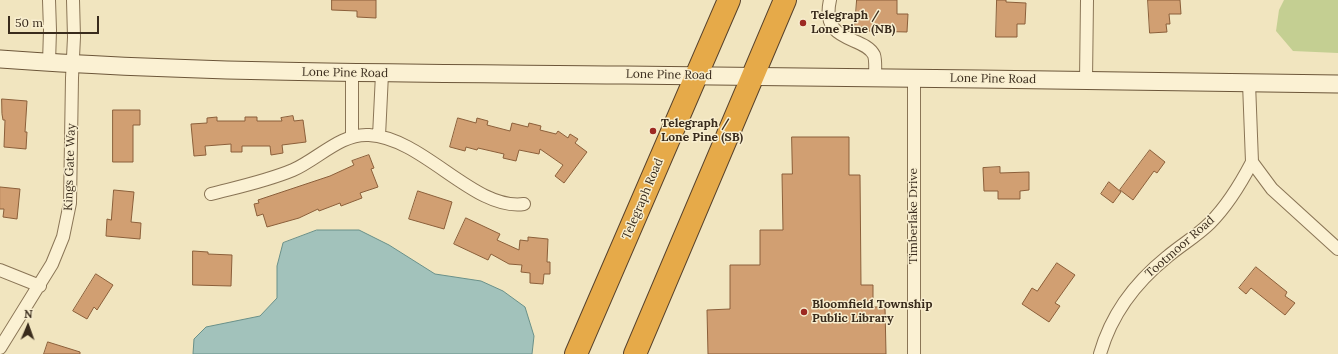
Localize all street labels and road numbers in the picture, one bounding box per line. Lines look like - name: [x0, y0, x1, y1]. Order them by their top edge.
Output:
- street label: Lone Pine Road: [302, 65, 388, 81]
- street label: Lone Pine Road: [626, 67, 712, 83]
- street label: Lone Pine Road: [950, 71, 1036, 87]
- street label: Kings Gate Way: [61, 123, 79, 211]
- street label: Telegraph Road: [619, 156, 667, 242]
- street label: Timberlake Drive: [907, 168, 921, 264]
- street label: Tootmoor Road: [1143, 213, 1217, 281]

